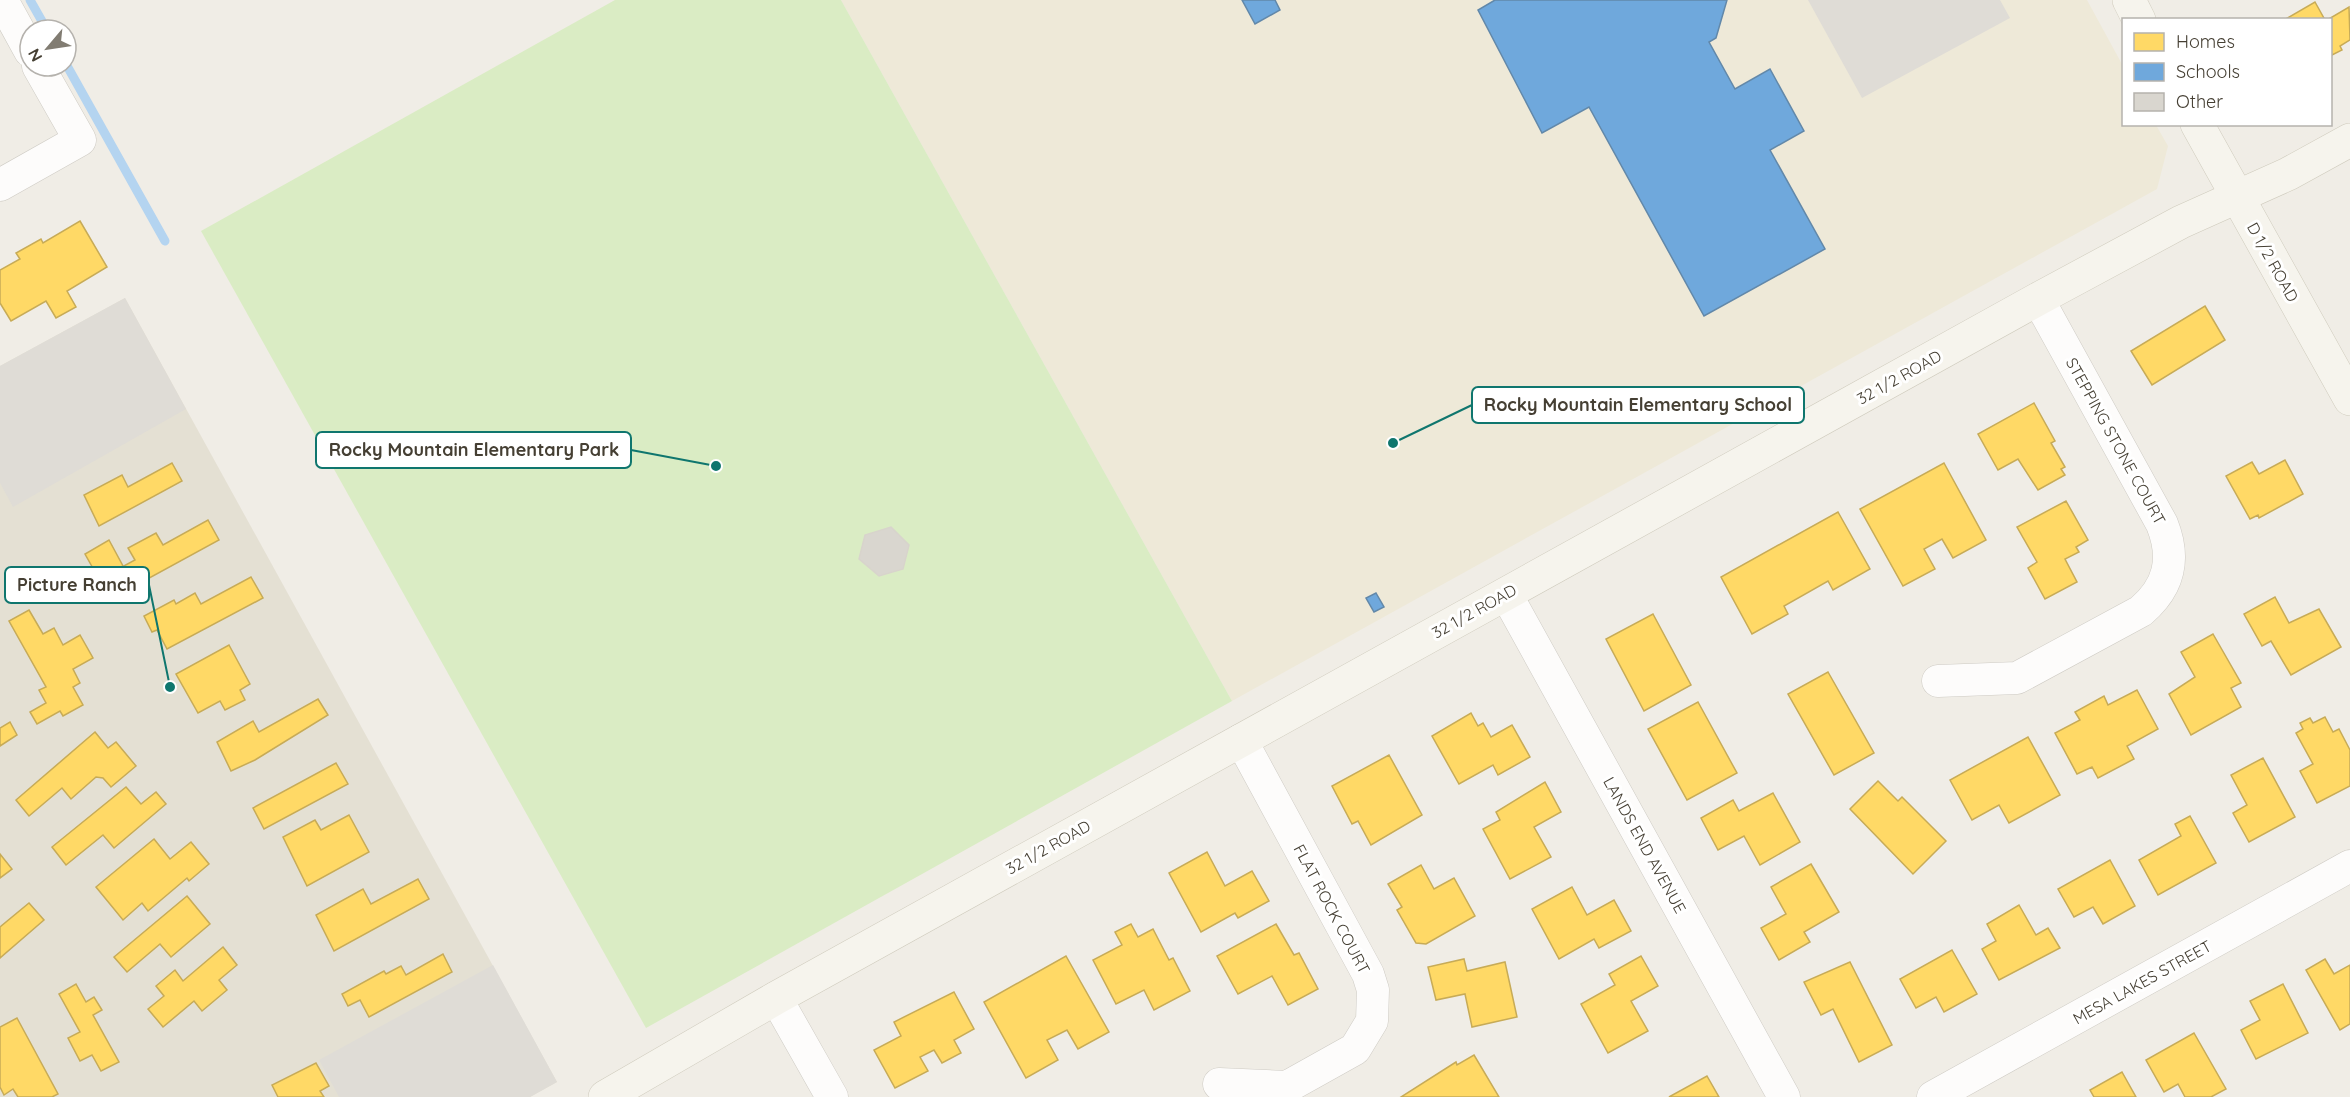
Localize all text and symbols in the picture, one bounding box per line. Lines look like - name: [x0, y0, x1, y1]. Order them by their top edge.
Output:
- north arrow: [18, 18, 78, 78]
- legend: [2122, 18, 2332, 126]
- text: Homes: [2176, 30, 2235, 53]
- text: N: [23, 45, 46, 65]
- text: Schools: [2176, 60, 2240, 83]
- text: Other: [2176, 90, 2223, 113]
- street label: D 1/2 ROAD: [2243, 219, 2303, 305]
- street label: 32 1/2 ROAD: [1853, 346, 1945, 408]
- street label: STEPPING STONE COURT: [2062, 354, 2170, 528]
- callout: Rocky Mountain Elementary School: [1472, 387, 1804, 423]
- text: Rocky Mountain Elementary School: [1484, 393, 1792, 416]
- callout: Rocky Mountain Elementary Park: [316, 432, 631, 468]
- text: Rocky Mountain Elementary Park: [329, 438, 619, 461]
- callout: Picture Ranch: [5, 567, 149, 603]
- text: Picture Ranch: [17, 573, 137, 596]
- street label: 32 1/2 ROAD: [1428, 580, 1520, 642]
- street label: LANDS END AVENUE: [1599, 773, 1691, 917]
- street label: 32 1/2 ROAD: [1002, 816, 1094, 878]
- street label: FLAT ROCK COURT: [1289, 841, 1375, 977]
- street label: MESA LAKES STREET: [2069, 935, 2215, 1028]

